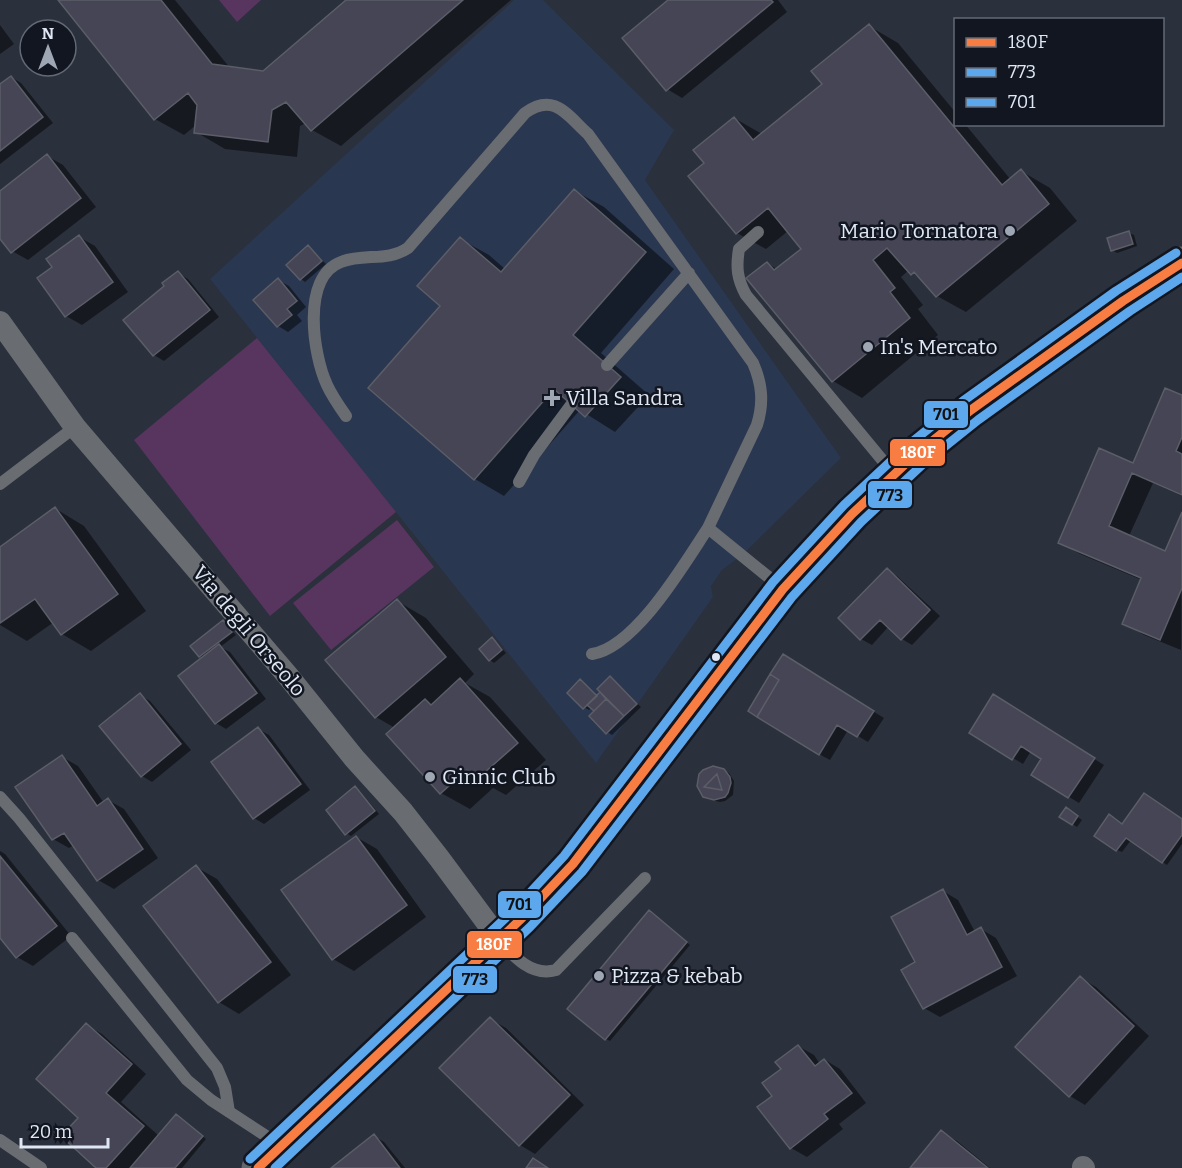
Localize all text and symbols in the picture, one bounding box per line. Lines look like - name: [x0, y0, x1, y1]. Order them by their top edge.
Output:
- north arrow: [18, 18, 78, 78]
- legend: [954, 18, 1164, 126]
- text: N: [42, 24, 54, 43]
- text: 180F: [1008, 31, 1048, 53]
- text: 773: [1008, 61, 1036, 83]
- text: 701: [1008, 91, 1036, 113]
- place label: Mario Tornatora: [840, 218, 999, 244]
- marker: Mario Tornatora: [1003, 224, 1017, 238]
- place label: In's Mercato: [880, 334, 998, 360]
- marker: In's Mercato: [861, 340, 875, 354]
- place label: Villa Sandra: [566, 385, 683, 411]
- marker: Villa Sandra: [543, 389, 561, 407]
- line badge: 701: [923, 400, 969, 429]
- text: 701: [933, 405, 959, 424]
- line badge: 180F: [889, 438, 946, 467]
- text: 180F: [900, 443, 936, 462]
- line badge: 773: [867, 480, 913, 509]
- text: 773: [877, 486, 903, 505]
- street label: Via degli Orseolo: [187, 560, 311, 702]
- unlabelled marker: [710, 651, 722, 663]
- place label: Ginnic Club: [442, 764, 556, 790]
- marker: Ginnic Club: [423, 770, 437, 784]
- line badge: 701: [497, 890, 542, 919]
- text: 701: [506, 895, 532, 914]
- line badge: 180F: [466, 930, 523, 959]
- text: 180F: [476, 935, 512, 954]
- place label: Pizza & kebab: [611, 963, 743, 989]
- line badge: 773: [452, 965, 498, 994]
- marker: Pizza & kebab: [592, 969, 606, 983]
- text: 773: [462, 970, 488, 989]
- scale bar: [21, 1111, 108, 1149]
- text: 20 m: [30, 1121, 72, 1143]

